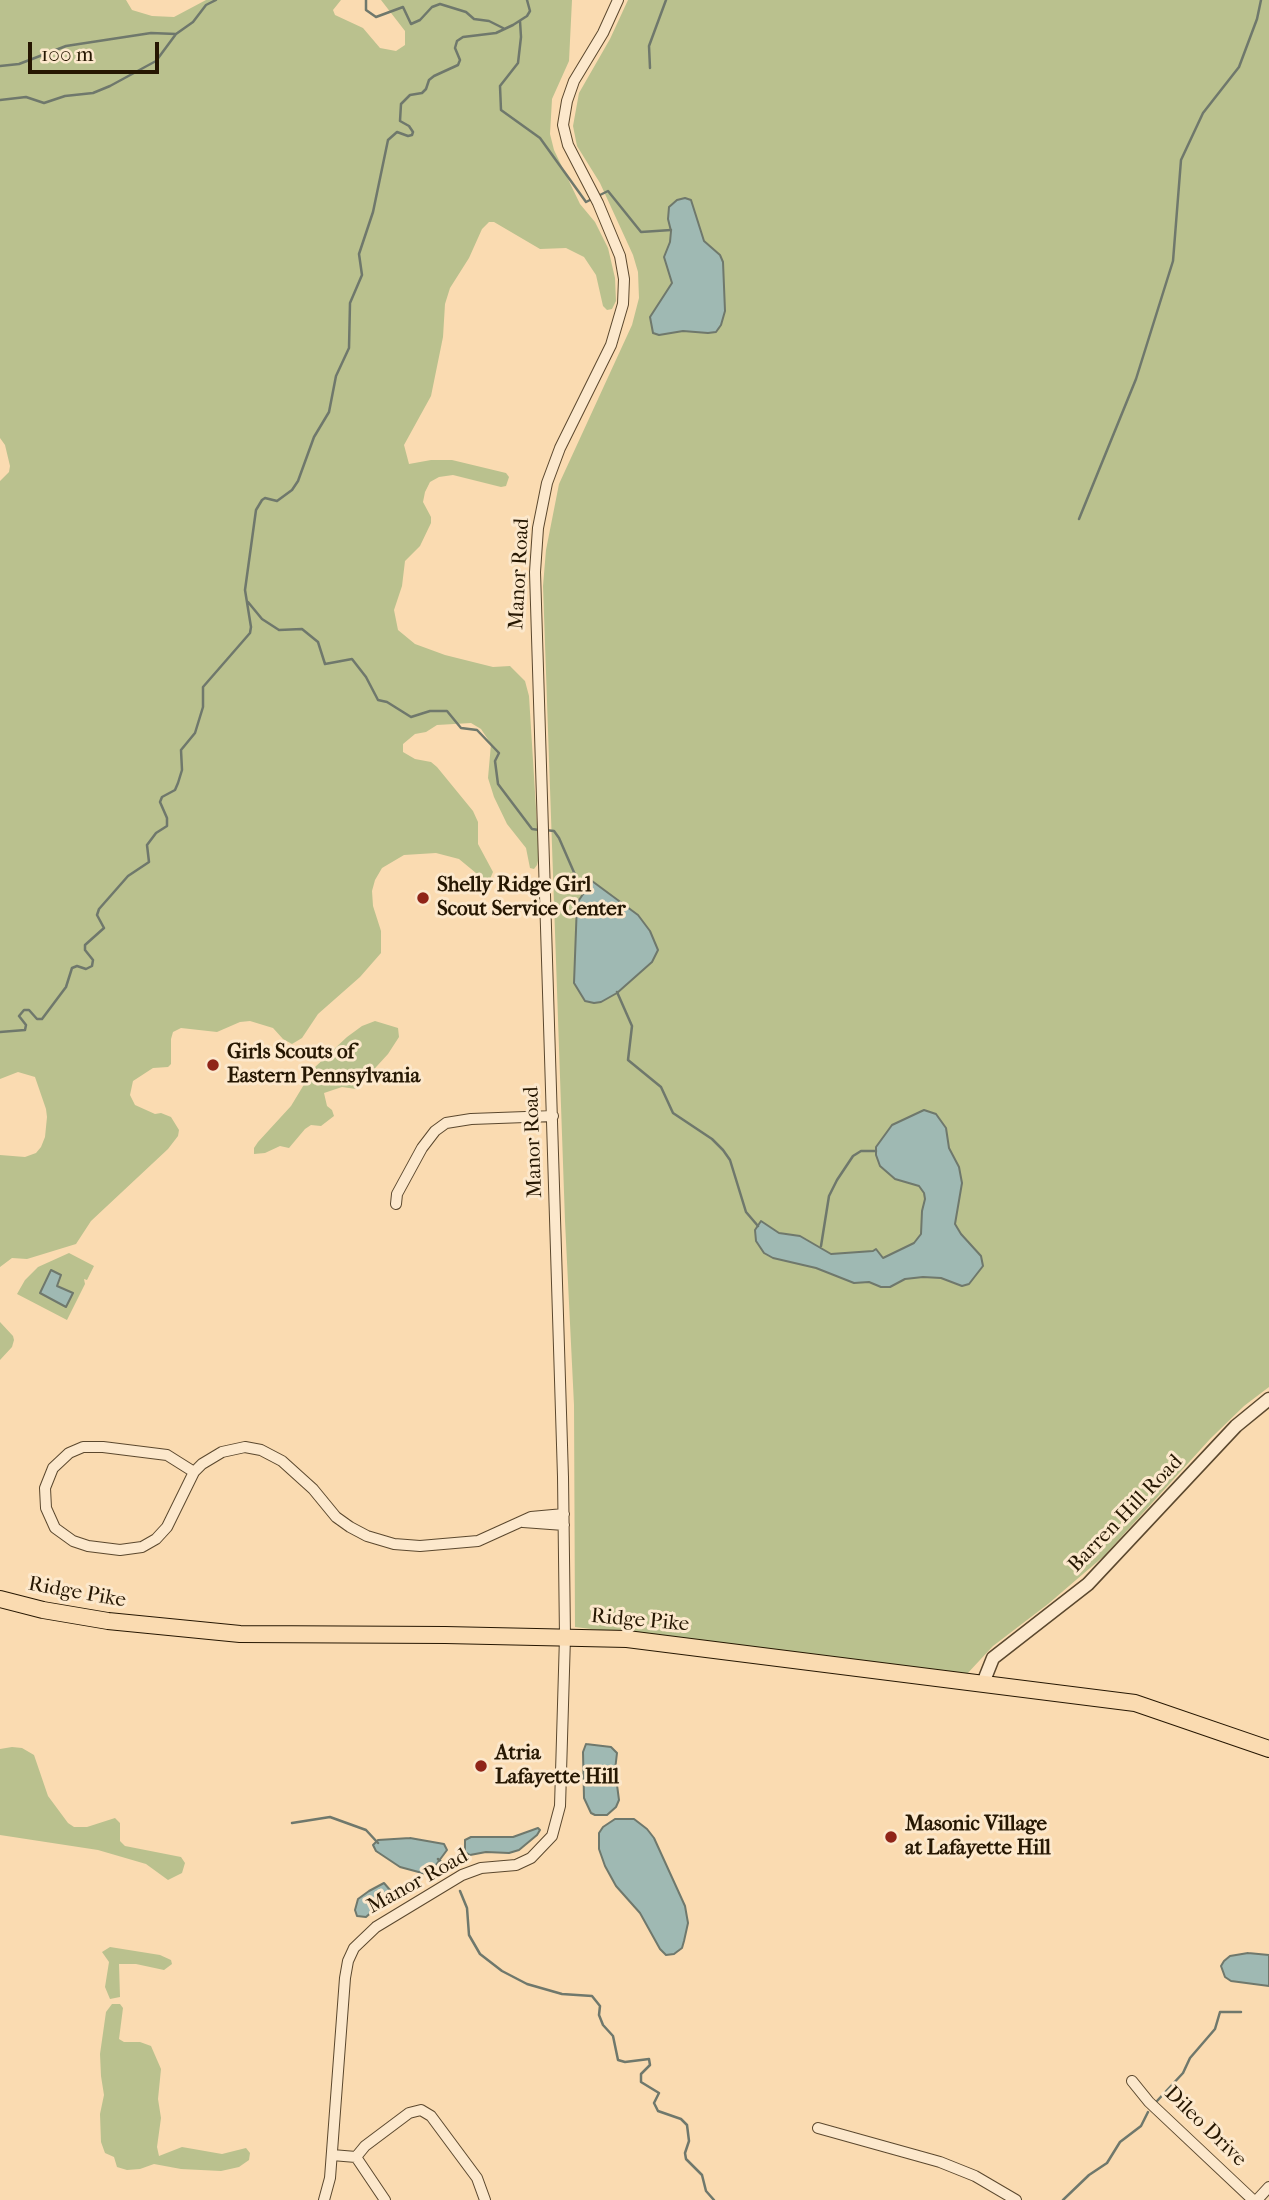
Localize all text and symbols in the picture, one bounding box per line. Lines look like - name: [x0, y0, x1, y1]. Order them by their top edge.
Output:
- scale bar: [32, 28, 163, 72]
- text: 100 m: [41, 42, 94, 66]
- street label: Manor Road: [504, 518, 536, 630]
- place label: Shelly Ridge Girl Scout Service Center: [437, 873, 626, 923]
- marker: Shelly Ridge Girl Scout Service Center: [415, 890, 431, 906]
- place label: Girls Scouts of Eastern Pennsylvania: [227, 1040, 420, 1090]
- marker: Girls Scouts of Eastern Pennsylvania: [205, 1057, 221, 1073]
- street label: Manor Road: [519, 1086, 549, 1198]
- street label: Barren Hill Road: [1063, 1450, 1189, 1578]
- street label: Ridge Pike: [26, 1572, 128, 1614]
- street label: Ridge Pike: [590, 1604, 690, 1638]
- place label: Atria Lafayette Hill: [495, 1741, 619, 1791]
- marker: Atria Lafayette Hill: [473, 1758, 489, 1774]
- place label: Masonic Village at Lafayette Hill: [905, 1812, 1051, 1862]
- marker: Masonic Village at Lafayette Hill: [883, 1829, 899, 1845]
- street label: Manor Road: [363, 1844, 473, 1920]
- street label: Dileo Drive: [1159, 2082, 1251, 2172]

